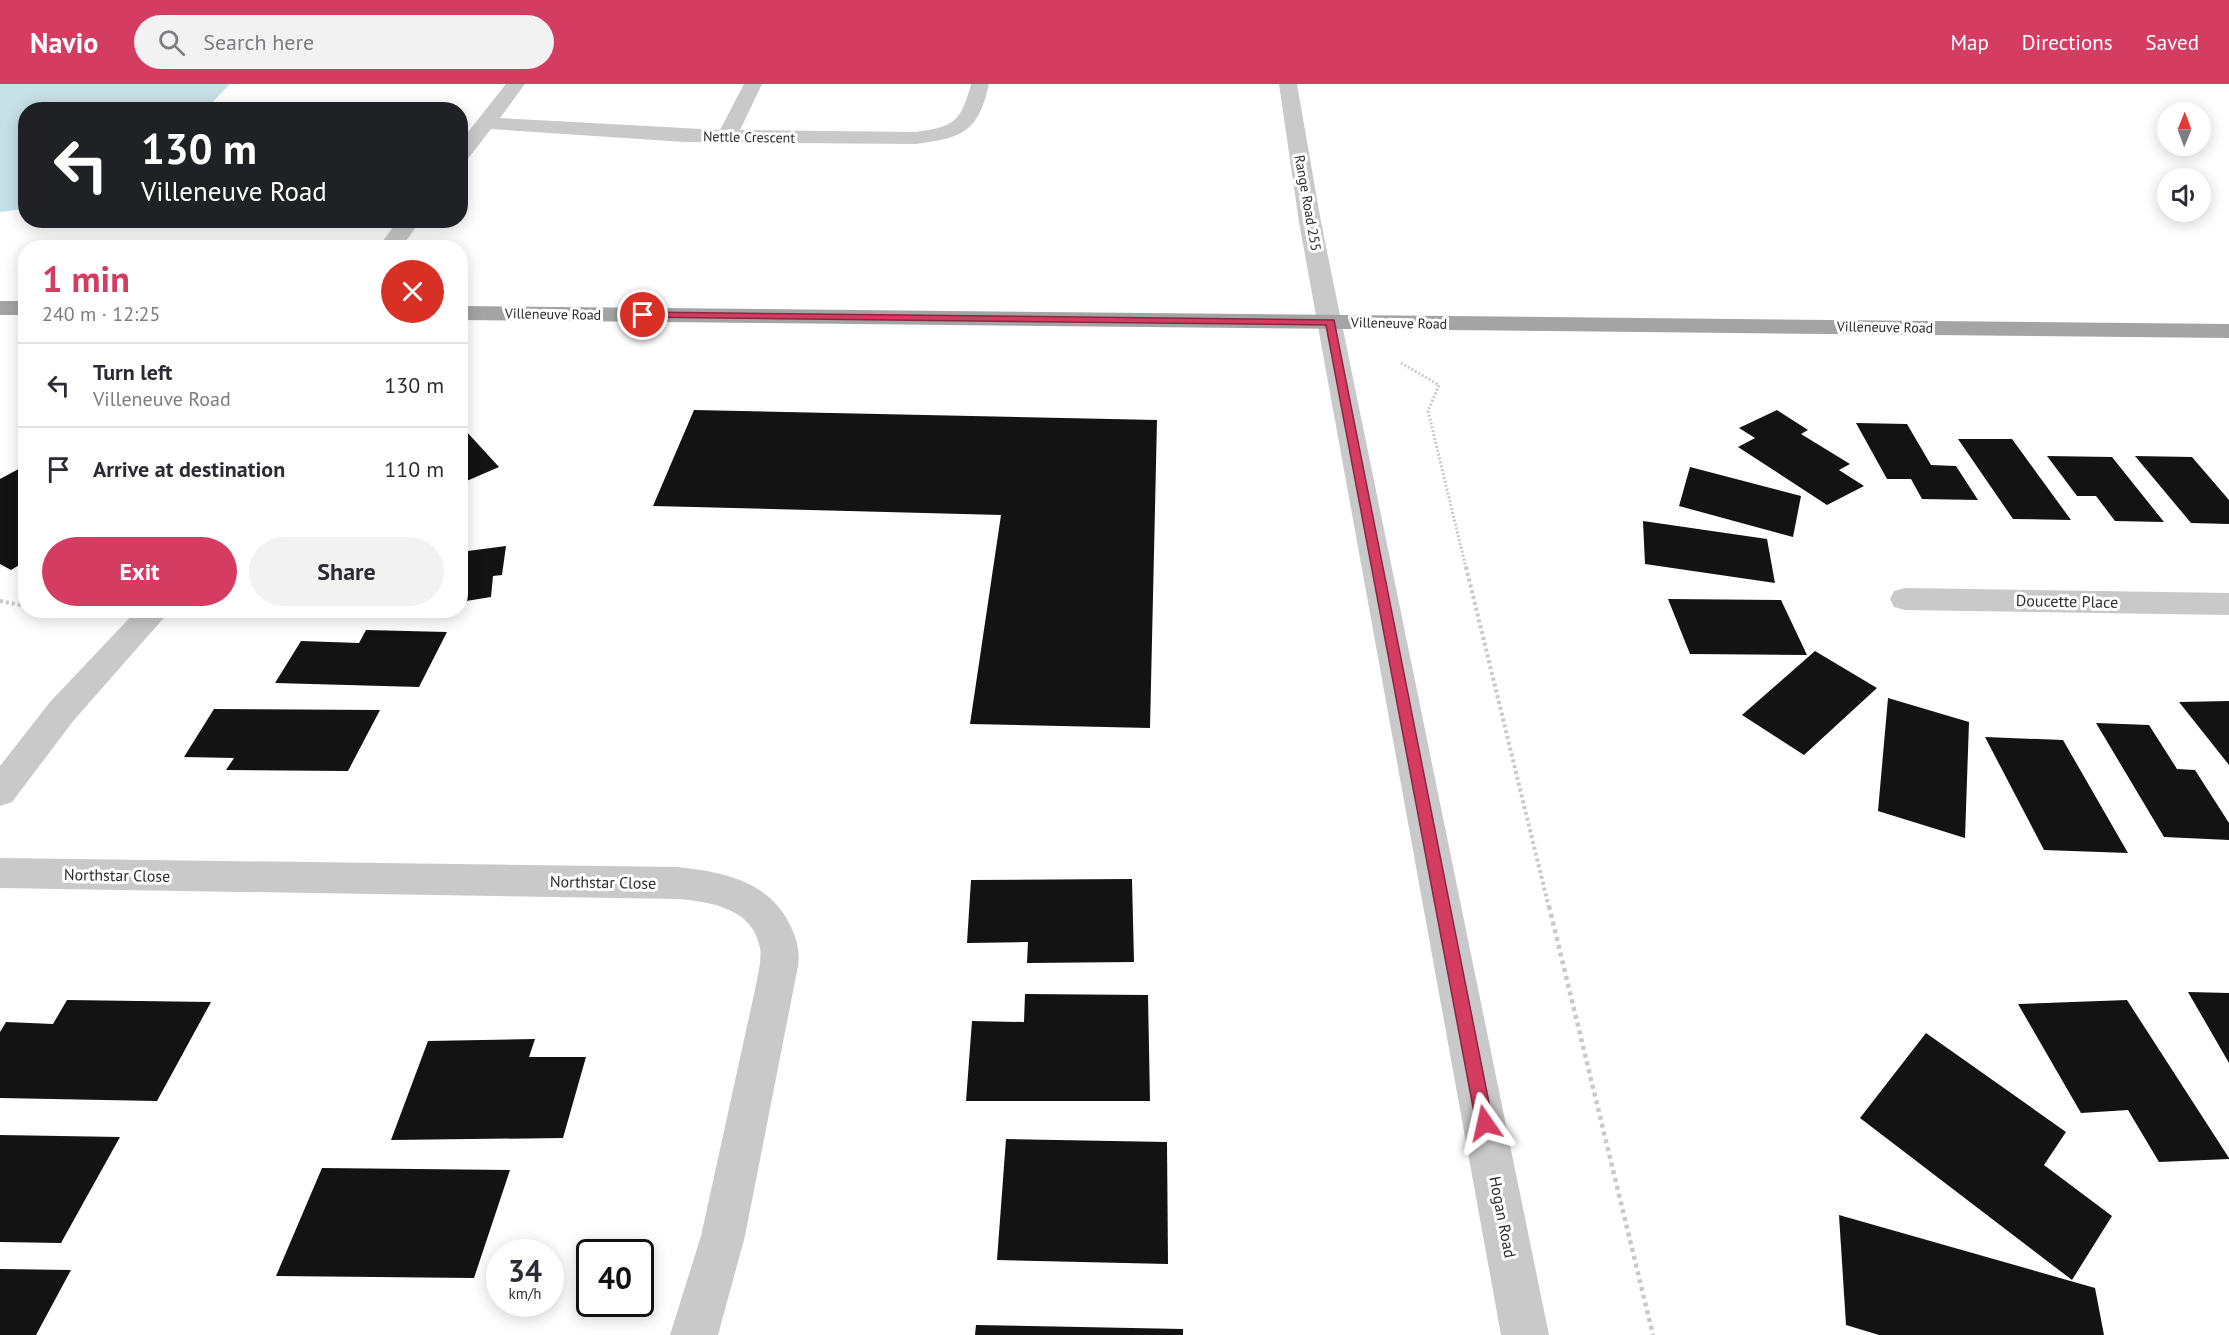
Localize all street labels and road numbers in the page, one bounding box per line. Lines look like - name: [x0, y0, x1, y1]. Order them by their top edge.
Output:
- street label: Nettle Crescent: [703, 127, 795, 147]
- street label: Range Road 255: [1291, 153, 1325, 253]
- street label: Villeneuve Road: [504, 304, 601, 324]
- street label: Villeneuve Road: [1350, 313, 1447, 333]
- street label: Villeneuve Road: [1836, 317, 1933, 337]
- street label: Doucette Place: [2016, 590, 2118, 612]
- street label: Northstar Close: [64, 864, 170, 886]
- street label: Northstar Close: [550, 871, 656, 893]
- street label: Hogan Road: [1485, 1174, 1521, 1260]

